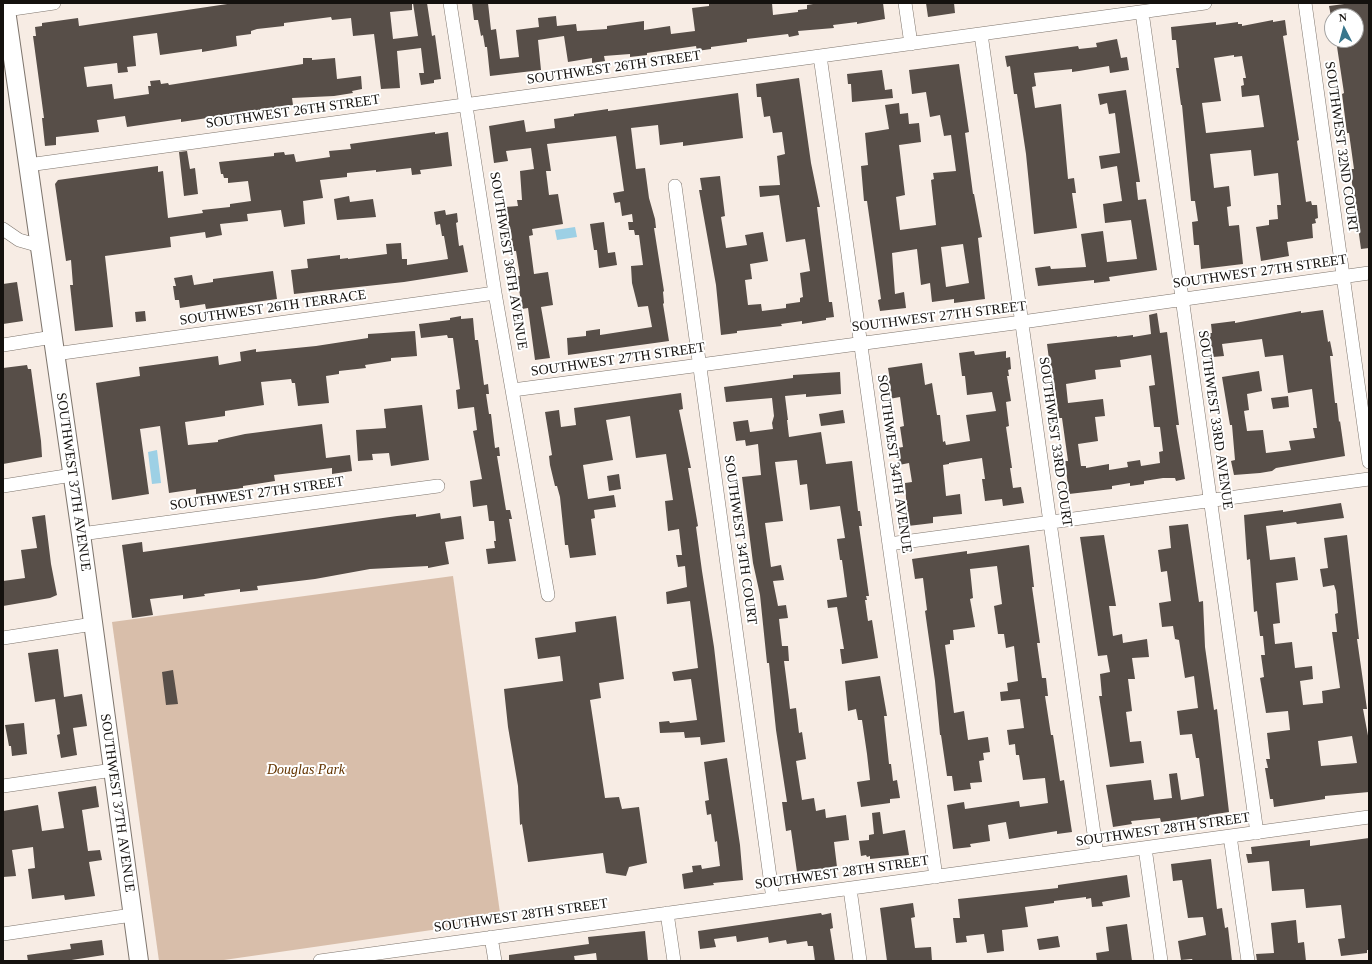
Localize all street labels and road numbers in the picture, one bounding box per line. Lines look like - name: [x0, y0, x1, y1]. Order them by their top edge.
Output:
- street label: SOUTHWEST 26TH STREET: [526, 47, 702, 89]
- street label: SOUTHWEST 32ND COURT: [1321, 60, 1361, 234]
- street label: SOUTHWEST 26TH STREET: [205, 91, 381, 133]
- street label: SOUTHWEST 36TH AVENUE: [486, 171, 530, 351]
- street label: SOUTHWEST 27TH STREET: [1172, 251, 1348, 293]
- street label: SOUTHWEST 26TH TERRACE: [179, 287, 367, 329]
- street label: SOUTHWEST 27TH STREET: [851, 298, 1027, 336]
- street label: SOUTHWEST 33RD AVENUE: [1194, 329, 1236, 511]
- street label: SOUTHWEST 27TH STREET: [530, 339, 706, 381]
- street label: SOUTHWEST 33RD COURT: [1035, 356, 1075, 528]
- street label: SOUTHWEST 34TH AVENUE: [873, 374, 915, 554]
- street label: SOUTHWEST 37TH AVENUE: [52, 392, 94, 572]
- street label: SOUTHWEST 34TH COURT: [720, 454, 760, 626]
- street label: SOUTHWEST 27TH STREET: [169, 473, 345, 515]
- street label: SOUTHWEST 37TH AVENUE: [96, 713, 138, 893]
- street label: SOUTHWEST 28TH STREET: [1075, 809, 1251, 851]
- street label: SOUTHWEST 28TH STREET: [754, 852, 930, 894]
- street label: SOUTHWEST 28TH STREET: [433, 895, 609, 937]

